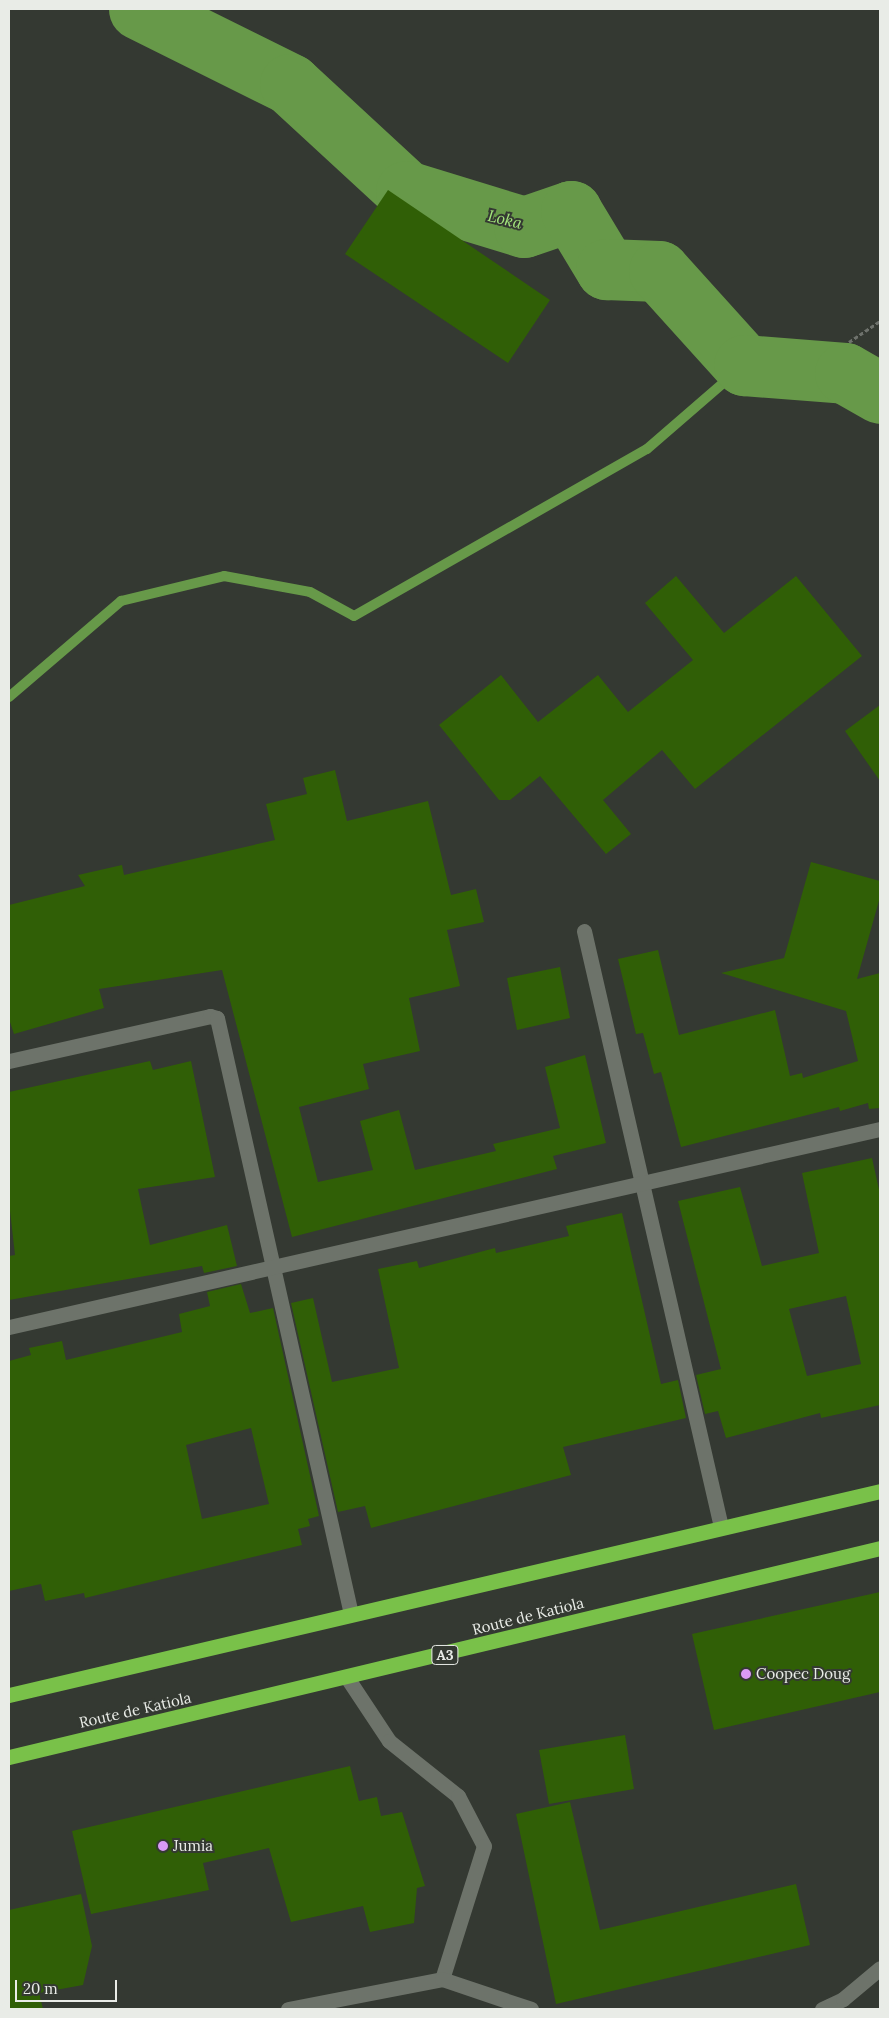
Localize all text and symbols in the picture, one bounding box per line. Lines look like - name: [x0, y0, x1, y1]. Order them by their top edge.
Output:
- water label: Loka: [486, 205, 524, 233]
- street label: Route de Katiola: [470, 1593, 586, 1639]
- road number: A3: [431, 1644, 459, 1666]
- place label: Coopec Doug: [756, 1665, 850, 1683]
- marker: Coopec Doug: [740, 1668, 752, 1680]
- street label: Route de Katiola: [77, 1688, 193, 1732]
- place label: Jumia: [173, 1837, 213, 1855]
- marker: Jumia: [157, 1840, 169, 1852]
- scale bar: [18, 1970, 120, 2002]
- text: 20 m: [23, 1979, 58, 1998]

